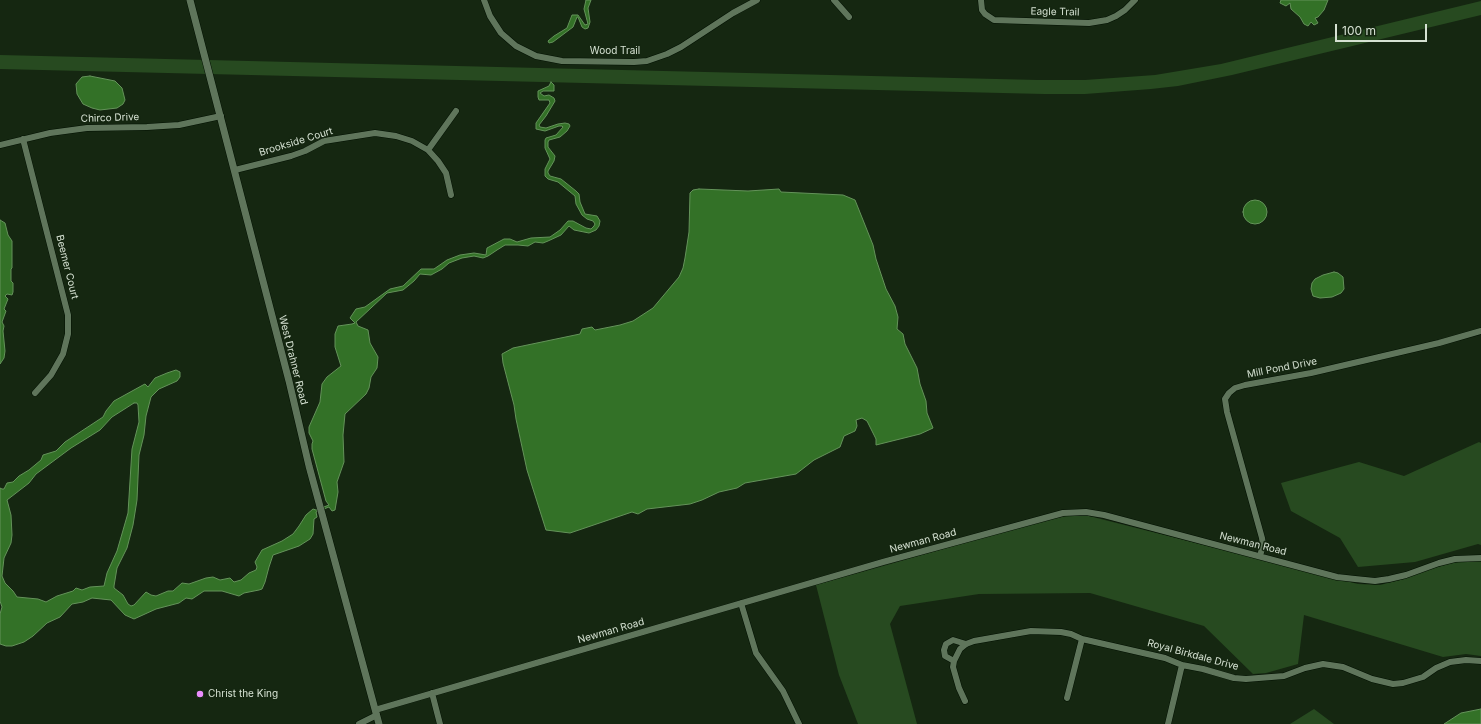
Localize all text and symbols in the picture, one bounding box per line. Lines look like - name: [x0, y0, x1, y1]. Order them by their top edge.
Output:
- street label: Eagle Trail: [1030, 6, 1080, 18]
- scale bar: [1337, 16, 1429, 42]
- text: 100 m: [1342, 23, 1376, 38]
- street label: Wood Trail: [590, 45, 640, 57]
- street label: Chirco Drive: [81, 111, 139, 125]
- street label: Brookside Court: [258, 125, 334, 159]
- street label: Beemer Court: [53, 234, 81, 300]
- street label: West Drahner Road: [276, 314, 310, 406]
- street label: Mill Pond Drive: [1246, 355, 1318, 381]
- street label: Newman Road: [888, 526, 958, 556]
- street label: Newman Road: [1218, 530, 1288, 558]
- street label: Newman Road: [576, 616, 646, 646]
- street label: Royal Birkdale Drive: [1146, 637, 1240, 673]
- place label: Christ the King: [208, 688, 278, 700]
- marker: Christ the King: [195, 689, 205, 699]

